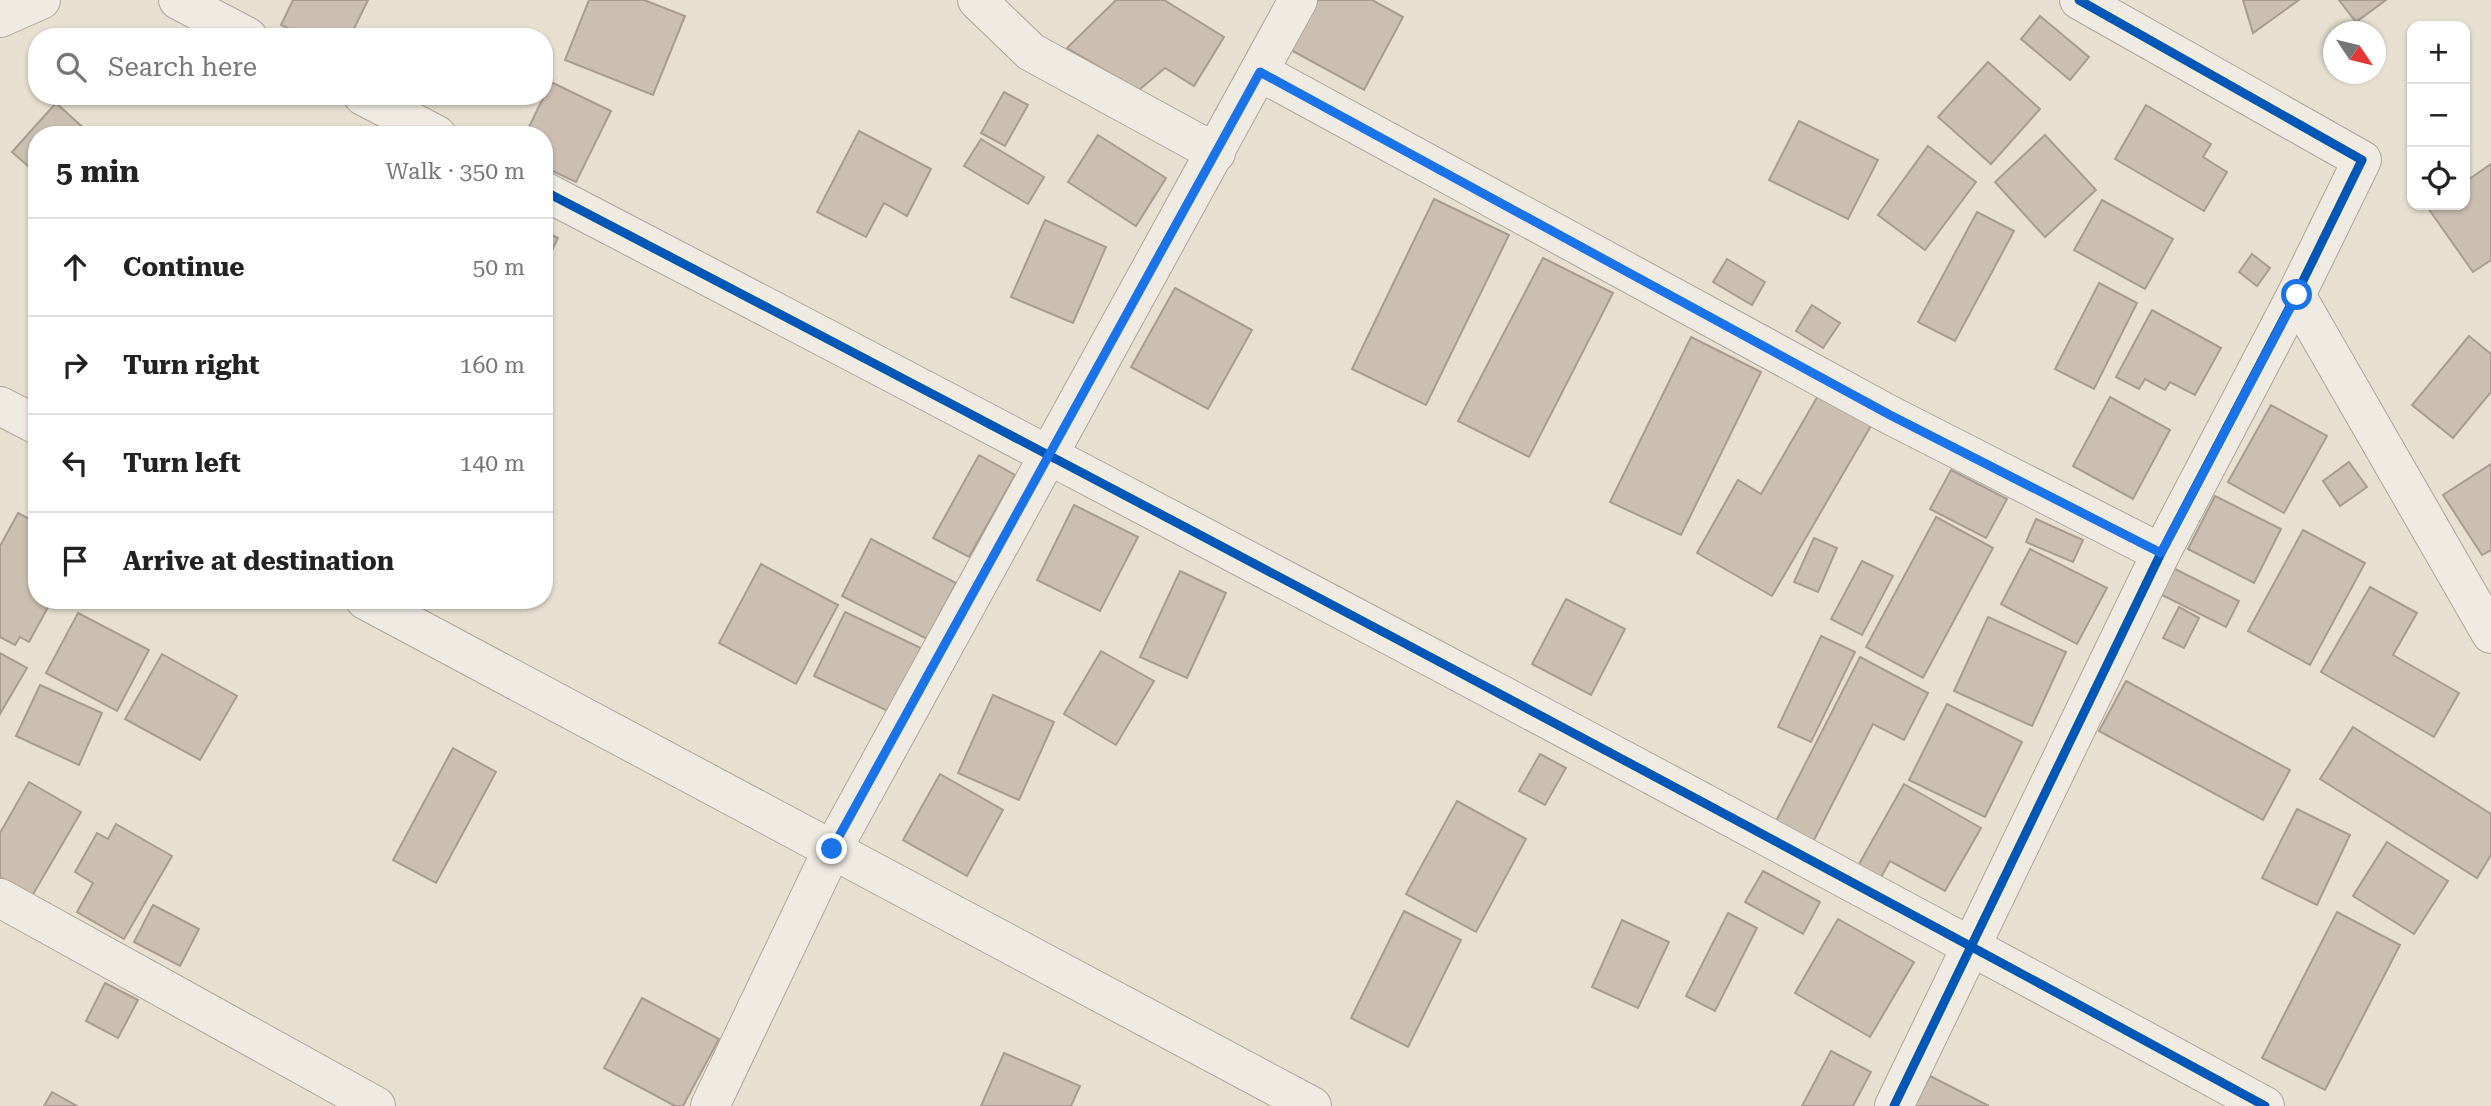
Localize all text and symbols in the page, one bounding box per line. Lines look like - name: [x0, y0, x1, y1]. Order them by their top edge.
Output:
- north arrow: [2323, 21, 2386, 84]
- map controls: [2407, 21, 2470, 210]
- button: +: [2407, 21, 2470, 84]
- search box: [28, 28, 553, 105]
- icon: search: [52, 48, 90, 86]
- text: Search here: [108, 52, 257, 82]
- button: −: [2407, 84, 2470, 147]
- button: locate: [2407, 147, 2470, 210]
- text: 5 min: [56, 154, 139, 189]
- text: Walk · 350 m: [386, 158, 525, 185]
- icon: ahead: [56, 248, 94, 286]
- text: Continue: [123, 252, 245, 282]
- text: 50 m: [472, 254, 525, 281]
- route start: [2281, 279, 2312, 310]
- icon: right: [56, 346, 94, 384]
- text: Turn right: [123, 350, 259, 380]
- text: 160 m: [460, 352, 525, 379]
- icon: left: [56, 444, 94, 482]
- text: Turn left: [123, 448, 241, 478]
- text: 140 m: [460, 450, 525, 477]
- icon: arrive: [56, 542, 94, 580]
- text: Arrive at destination: [123, 546, 394, 576]
- route end: [816, 833, 847, 864]

